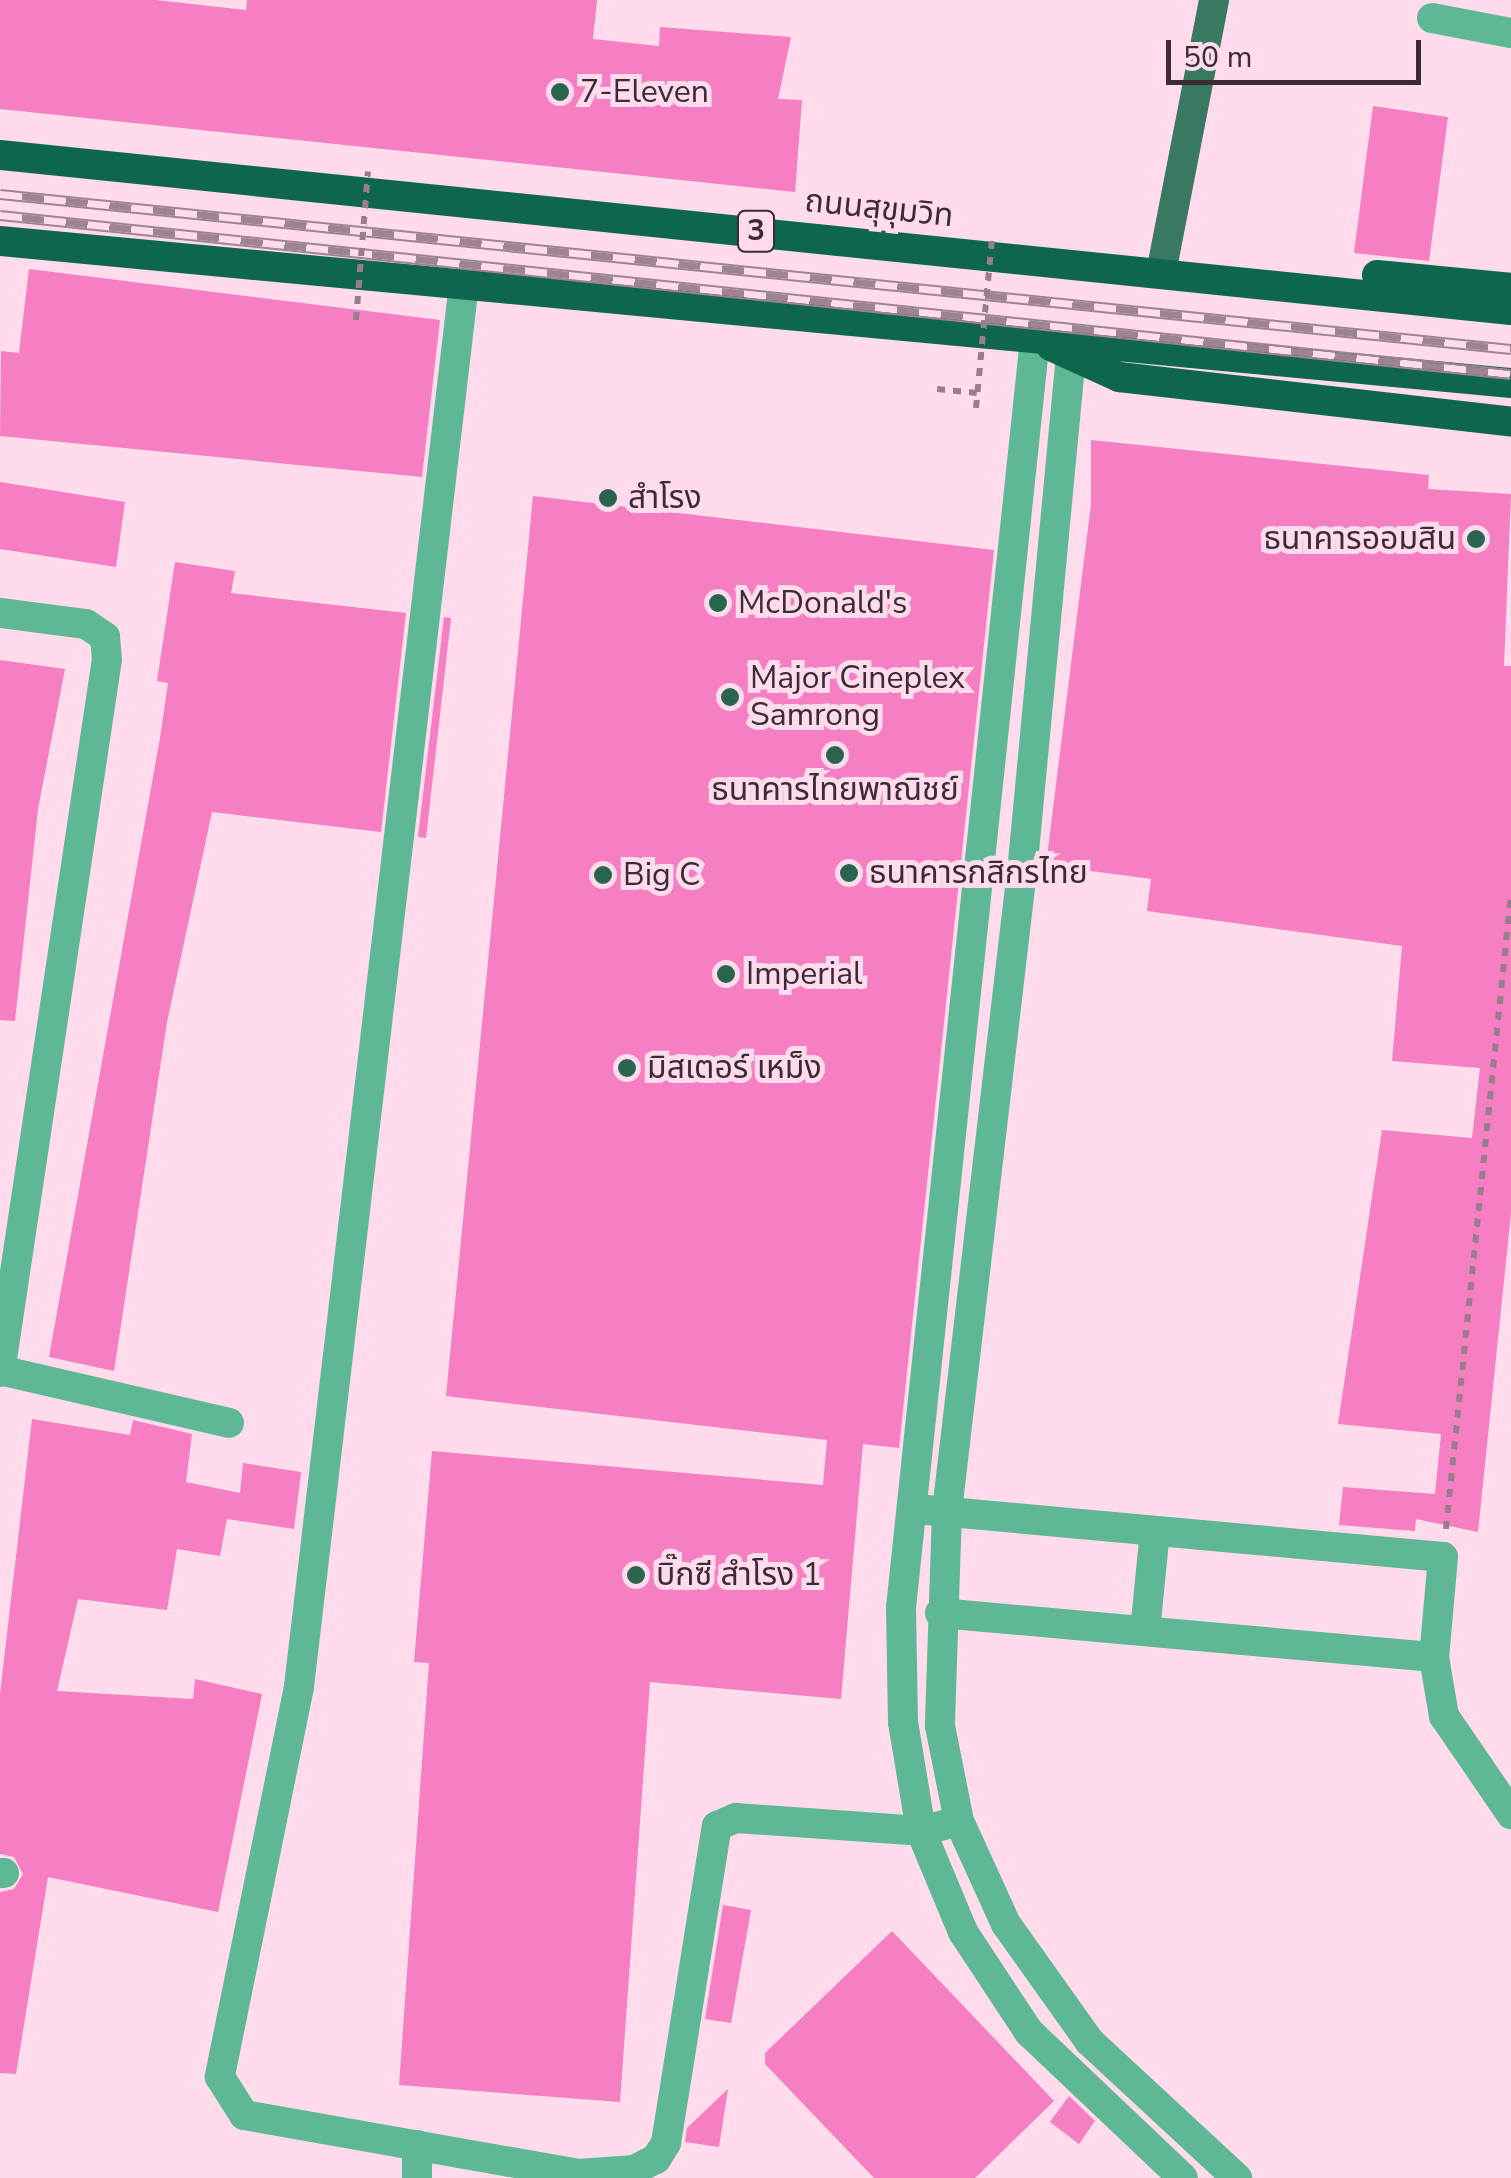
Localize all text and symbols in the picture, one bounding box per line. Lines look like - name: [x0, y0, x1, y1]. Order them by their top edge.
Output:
- scale bar: [1171, 20, 1426, 82]
- text: 50 m: [1183, 37, 1252, 78]
- place label: 7-Eleven: [580, 73, 709, 111]
- marker: 7-Eleven: [549, 81, 571, 103]
- street label: ถนนสุขุมวิท: [803, 182, 955, 236]
- road number: 3: [736, 206, 776, 256]
- place label: สำโรง: [628, 479, 702, 517]
- marker: สำโรง: [597, 487, 619, 509]
- place label: ธนาคารออมสิน: [1263, 520, 1456, 558]
- marker: ธนาคารออมสิน: [1465, 528, 1487, 550]
- place label: McDonald's: [738, 584, 907, 622]
- marker: McDonald's: [707, 592, 729, 614]
- place label: Major Cineplex Samrong: [750, 660, 965, 735]
- marker: Major Cineplex Samrong: [719, 686, 741, 708]
- marker: ธนาคารไทยพาณิชย์: [824, 744, 846, 766]
- place label: ธนาคารไทยพาณิชย์: [711, 771, 959, 809]
- place label: ธนาคารกสิกรไทย: [869, 854, 1088, 892]
- place label: Big C: [623, 856, 701, 894]
- marker: ธนาคารกสิกรไทย: [838, 862, 860, 884]
- marker: Big C: [592, 864, 614, 886]
- place label: Imperial: [746, 955, 863, 993]
- marker: Imperial: [715, 963, 737, 985]
- place label: มิสเตอร์ เหม็ง: [647, 1049, 822, 1087]
- marker: มิสเตอร์ เหม็ง: [616, 1057, 638, 1079]
- place label: บิ๊กซี สำโรง 1: [656, 1556, 822, 1594]
- marker: บิ๊กซี สำโรง 1: [625, 1564, 647, 1586]

